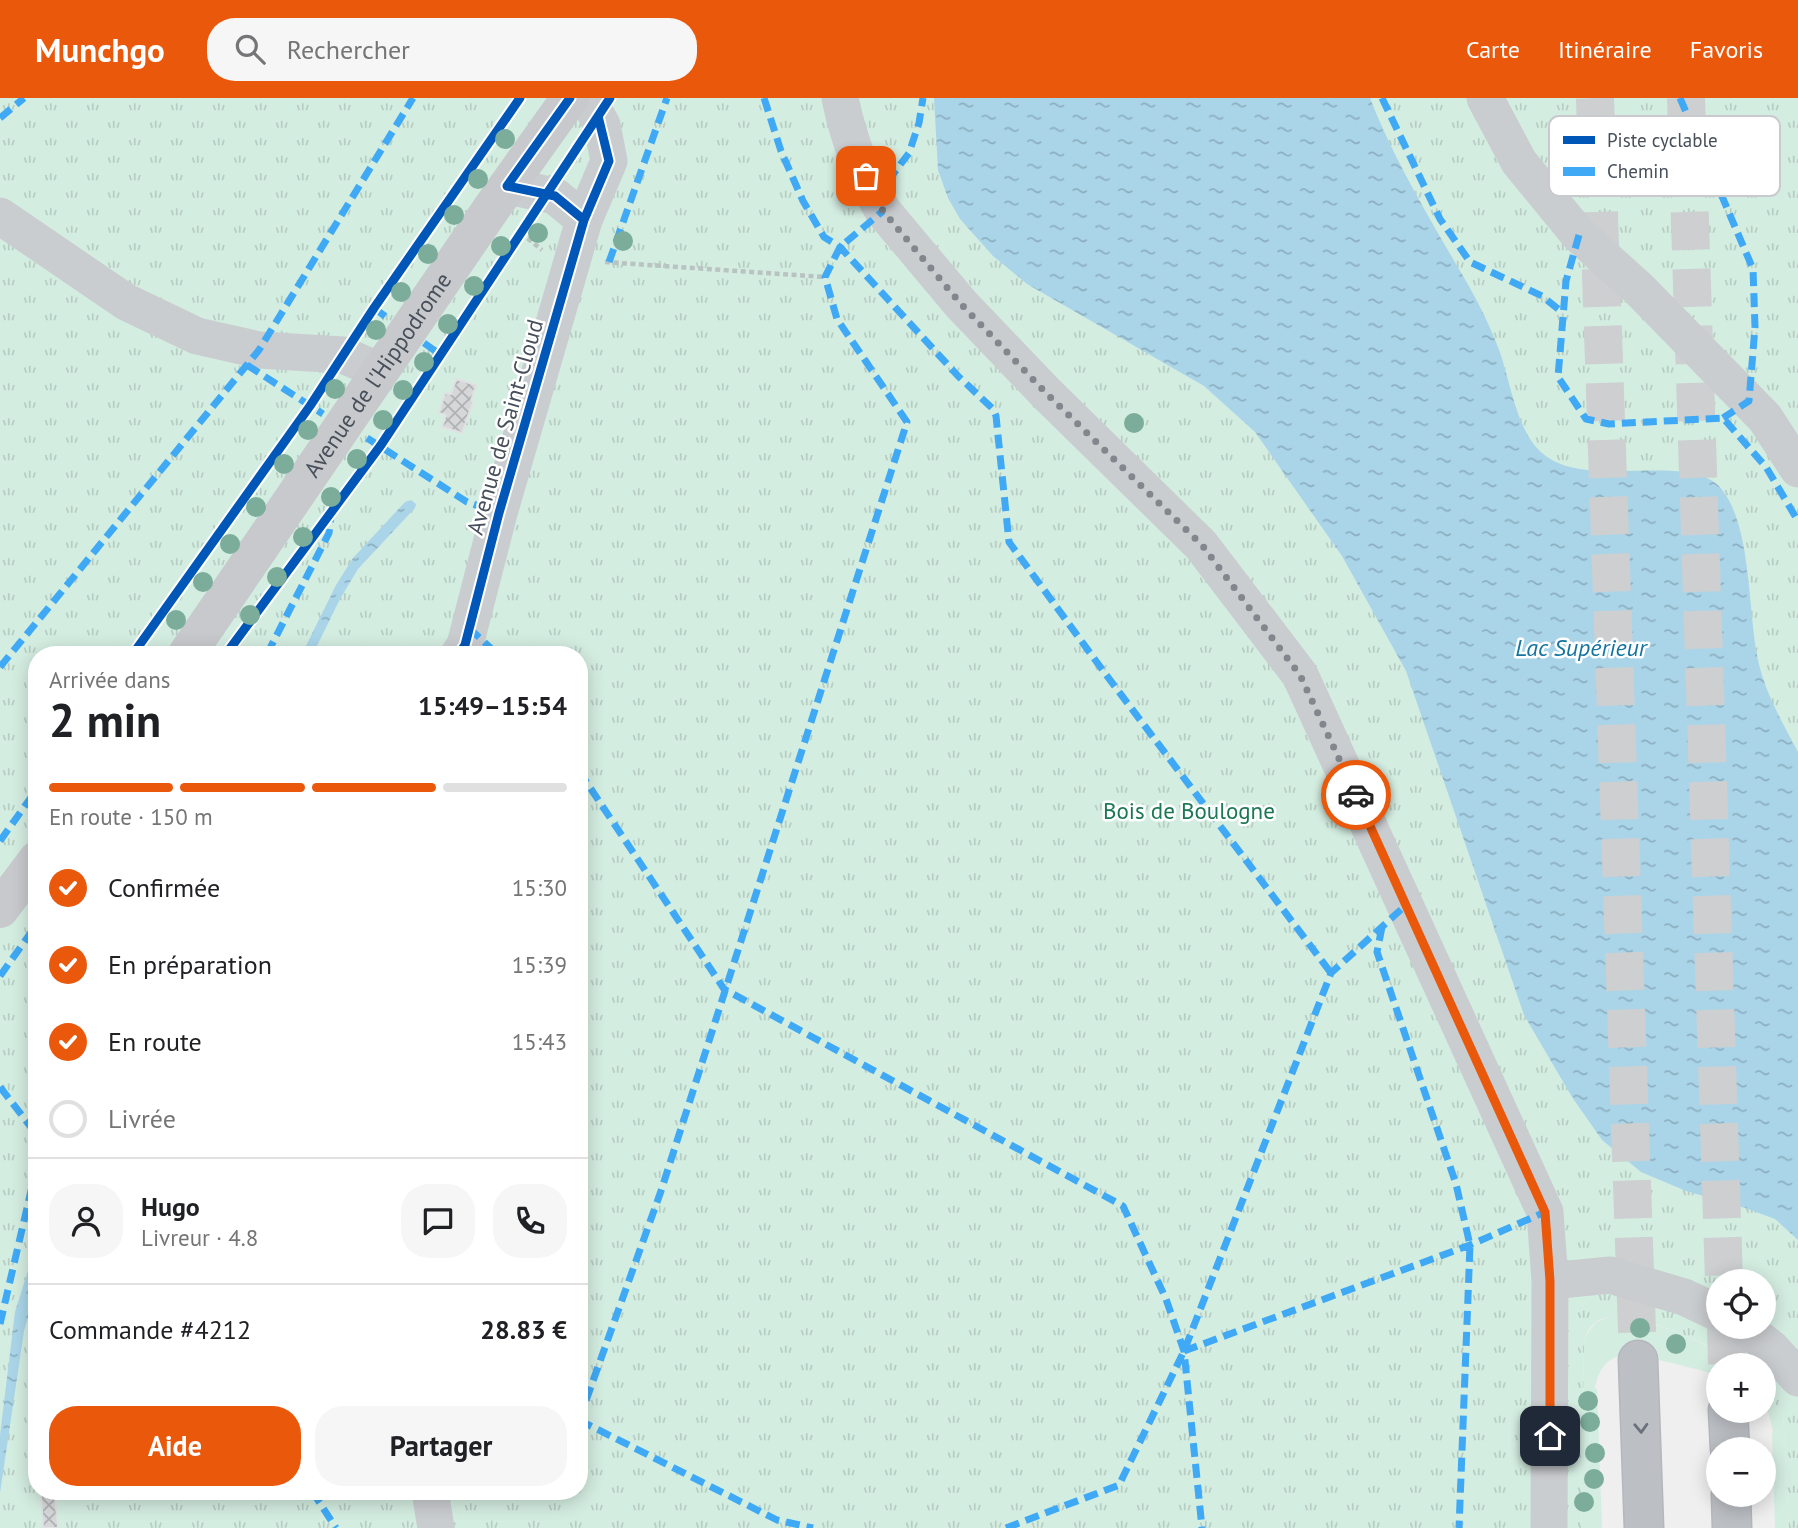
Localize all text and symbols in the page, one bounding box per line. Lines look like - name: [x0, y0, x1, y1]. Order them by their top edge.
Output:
- search box: [207, 18, 697, 81]
- text: Munchgo: [35, 28, 165, 71]
- icon: search: [231, 30, 269, 68]
- text: Rechercher: [287, 33, 410, 66]
- text: Carte: [1466, 34, 1520, 65]
- text: Itinéraire: [1558, 34, 1652, 65]
- text: Favoris: [1690, 34, 1763, 65]
- legend: [1549, 116, 1780, 196]
- text: Piste cyclable: [1607, 128, 1718, 152]
- pin: [836, 146, 896, 206]
- icon: bag: [847, 157, 885, 195]
- text: Chemin: [1607, 159, 1669, 183]
- street label: Avenue de l'Hippodrome: [297, 267, 457, 483]
- street label: Avenue de Saint-Cloud: [460, 316, 549, 538]
- water label: Lac Supérieur: [1515, 632, 1649, 663]
- text: Arrivée dans: [49, 665, 170, 694]
- text: 15:49–15:54: [418, 689, 567, 722]
- text: 2 min: [49, 690, 161, 750]
- courier: [1321, 760, 1391, 830]
- icon: car: [1337, 776, 1375, 814]
- park label: Bois de Boulogne: [1103, 796, 1275, 825]
- text: En route · 150 m: [49, 802, 213, 831]
- icon: check: [49, 869, 87, 907]
- text: Confirmée: [108, 871, 220, 904]
- text: 15:30: [512, 873, 567, 902]
- icon: check: [49, 946, 87, 984]
- text: En préparation: [108, 948, 272, 981]
- text: 15:39: [512, 950, 567, 979]
- icon: check: [49, 1023, 87, 1061]
- text: En route: [108, 1025, 202, 1058]
- text: 15:43: [512, 1027, 567, 1056]
- text: Livrée: [108, 1102, 176, 1135]
- button: person: [49, 1184, 123, 1258]
- button: chat: [401, 1184, 475, 1258]
- button: phone: [493, 1184, 567, 1258]
- text: Hugo: [141, 1190, 200, 1223]
- text: Livreur · 4.8: [141, 1223, 258, 1252]
- map controls: [1706, 1269, 1776, 1507]
- button: locate: [1706, 1269, 1776, 1339]
- text: Commande #4212: [49, 1313, 251, 1346]
- text: 28.83 €: [480, 1313, 567, 1346]
- button: +: [1706, 1353, 1776, 1423]
- button: Aide: [49, 1406, 301, 1486]
- button: Partager: [315, 1406, 567, 1486]
- pin: [1520, 1406, 1580, 1466]
- icon: home: [1531, 1417, 1569, 1455]
- one-way arrow: [1633, 1423, 1648, 1434]
- button: −: [1706, 1437, 1776, 1507]

